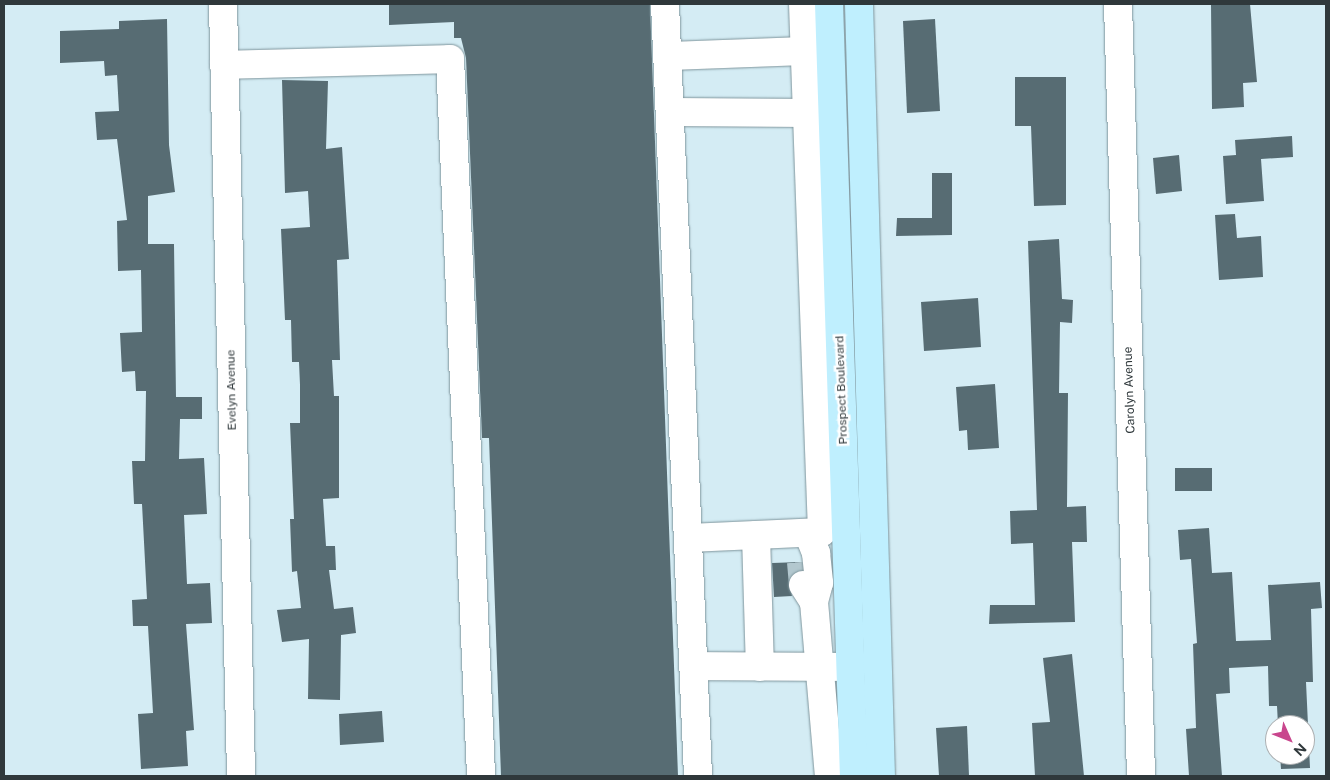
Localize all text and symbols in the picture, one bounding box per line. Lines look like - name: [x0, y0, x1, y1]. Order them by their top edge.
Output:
- street label: Prospect Boulevard: [833, 335, 851, 445]
- street label: Carolyn Avenue: [1121, 346, 1139, 434]
- street label: Evelyn Avenue: [224, 349, 240, 431]
- north arrow: [1265, 715, 1315, 765]
- text: N: [1291, 740, 1310, 759]

